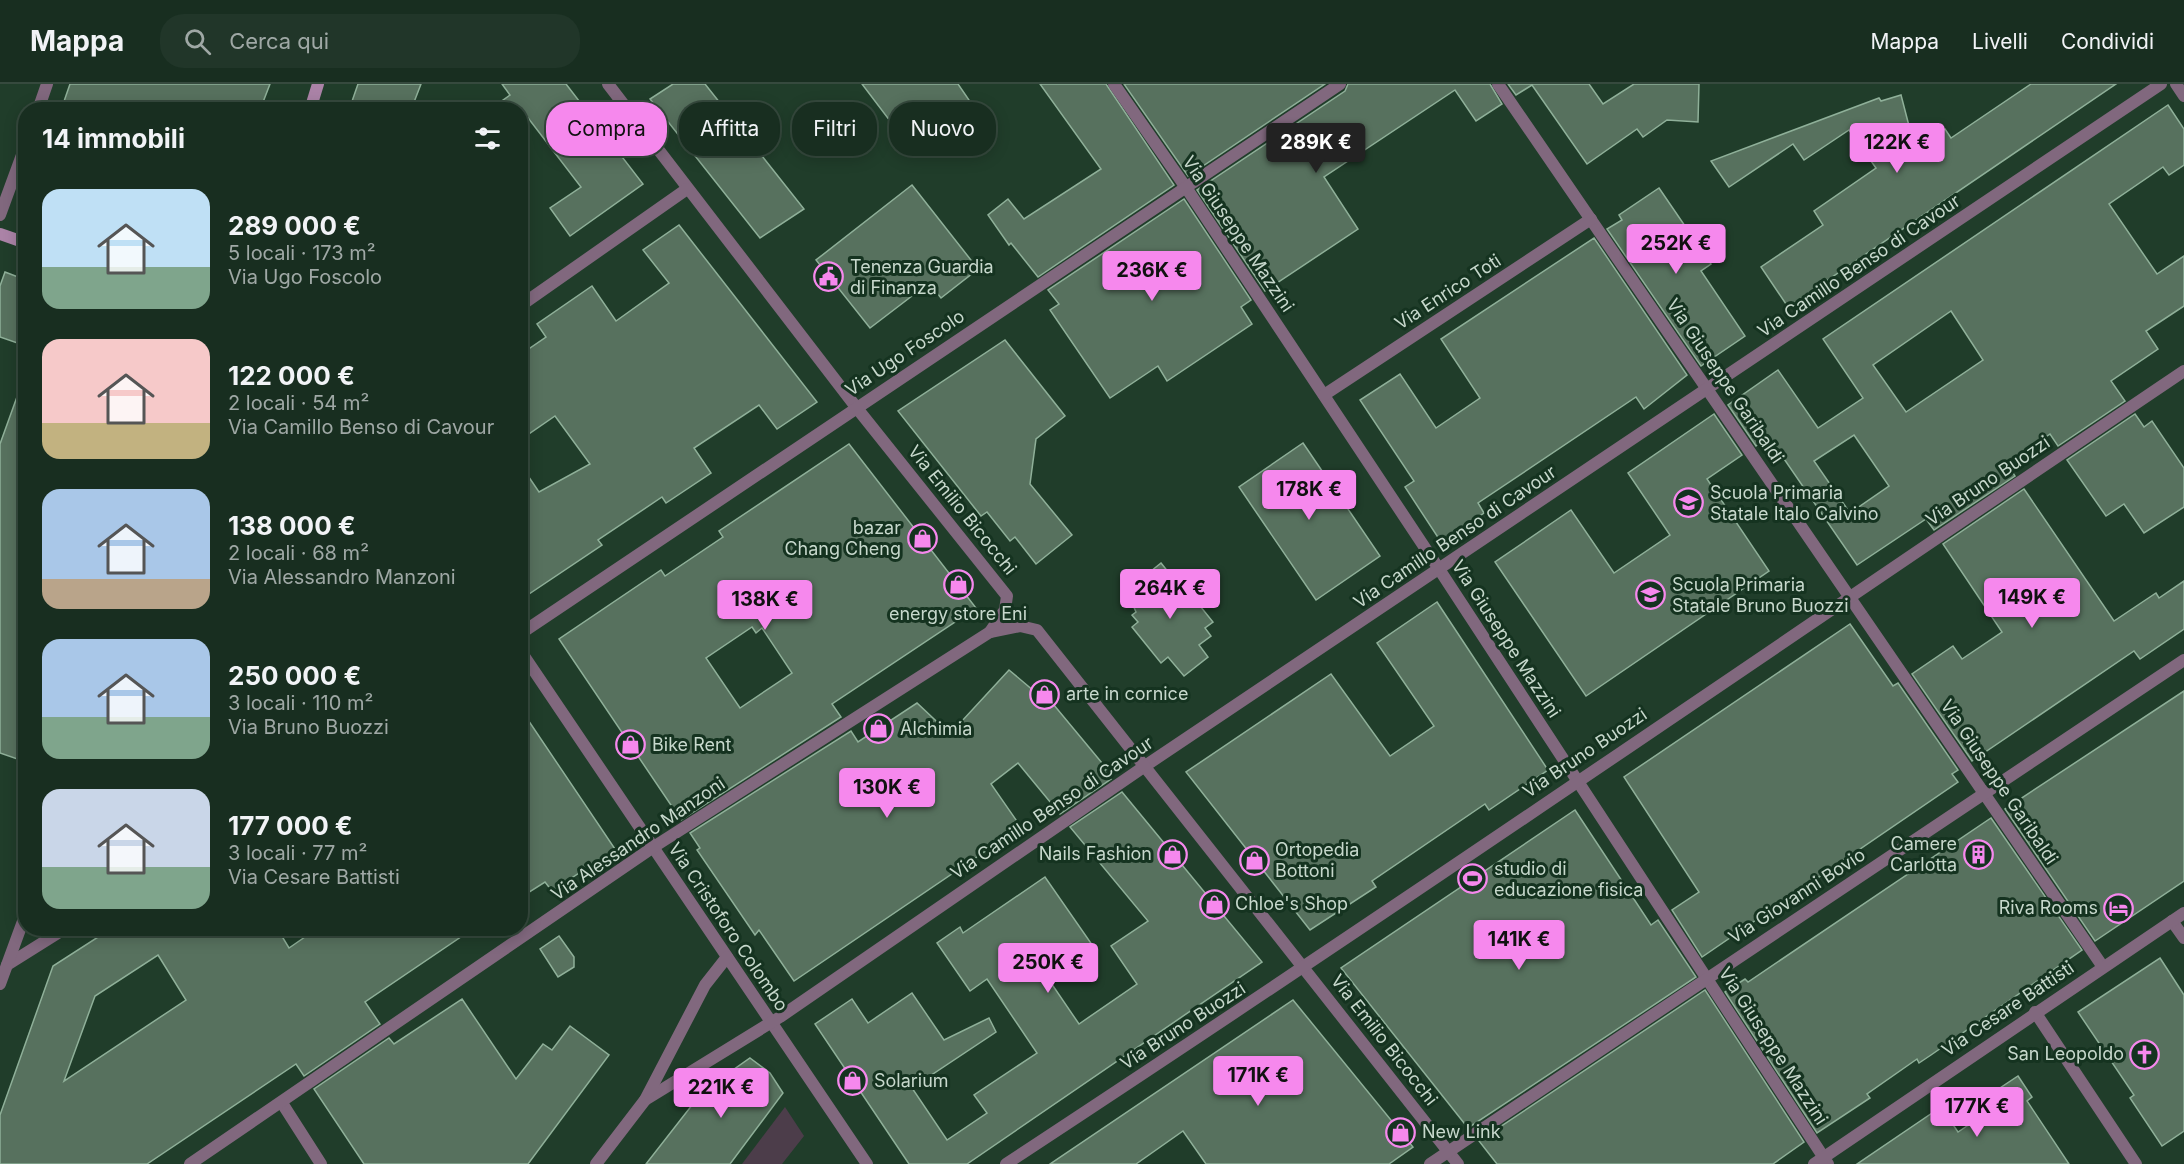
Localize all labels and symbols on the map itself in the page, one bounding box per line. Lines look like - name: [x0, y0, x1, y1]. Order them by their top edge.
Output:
- pin: 289K €: [1267, 123, 1365, 174]
- pin: 122K €: [1848, 123, 1946, 174]
- street label: Via Giuseppe Mazzini: [1178, 152, 1298, 316]
- street label: Via Camillo Benso di Cavour: [1754, 190, 1964, 341]
- pin: 252K €: [1627, 224, 1725, 275]
- street label: Via Enrico Toti: [1391, 249, 1505, 334]
- pin: 236K €: [1103, 251, 1201, 302]
- place label: Tenenza Guardia di Finanza: [850, 256, 994, 298]
- public building icon: Tenenza Guardia di Finanza: [813, 261, 845, 293]
- street label: Via Giuseppe Garibaldi: [1662, 294, 1788, 467]
- street label: Via Ugo Foscolo: [841, 305, 968, 400]
- street label: Via Bruno Buozzi: [1922, 431, 2054, 530]
- street label: Via Emilio Bicocchi: [904, 441, 1021, 579]
- street label: Via Camillo Benso di Cavour: [1350, 461, 1560, 612]
- pin: 178K €: [1260, 470, 1358, 521]
- place label: Scuola Primaria Statale Italo Calvino: [1710, 482, 1879, 524]
- school or university icon: Scuola Primaria Statale Italo Calvino: [1673, 487, 1705, 519]
- place label: bazar Chang Cheng: [784, 517, 901, 559]
- shop icon: bazar Chang Cheng: [906, 522, 938, 554]
- street label: Via Giuseppe Mazzini: [1448, 556, 1565, 721]
- shop icon: energy store Eni: [942, 569, 974, 601]
- pin: 264K €: [1121, 569, 1219, 620]
- place label: Scuola Primaria Statale Bruno Buozzi: [1672, 574, 1849, 616]
- pin: 149K €: [1983, 578, 2081, 629]
- school or university icon: Scuola Primaria Statale Bruno Buozzi: [1635, 579, 1667, 611]
- pin: 138K €: [716, 580, 814, 631]
- place label: energy store Eni: [889, 603, 1027, 624]
- shop icon: arte in cornice: [1029, 678, 1061, 710]
- place label: arte in cornice: [1066, 683, 1188, 704]
- street label: Via Giuseppe Garibaldi: [1936, 695, 2062, 868]
- street label: Via Bruno Buozzi: [1519, 703, 1651, 802]
- shop icon: Alchimia: [863, 713, 895, 745]
- place label: Alchimia: [900, 718, 972, 739]
- shop icon: Bike Rent: [615, 729, 647, 761]
- street label: Via Camillo Benso di Cavour: [947, 732, 1157, 883]
- place label: Bike Rent: [652, 734, 732, 755]
- pin: 130K €: [838, 768, 936, 819]
- street label: Via Alessandro Manzoni: [547, 773, 728, 905]
- place label: Camere Carlotta: [1890, 833, 1957, 875]
- shop icon: Nails Fashion: [1157, 838, 1189, 870]
- building icon: Camere Carlotta: [1962, 838, 1994, 870]
- street label: Via Cristoforo Colombo: [664, 839, 793, 1015]
- place label: Ortopedia Bottoni: [1275, 839, 1359, 881]
- place label: Nails Fashion: [1039, 843, 1152, 864]
- shop icon: Ortopedia Bottoni: [1238, 844, 1270, 876]
- street label: Via Giovanni Bovio: [1725, 844, 1869, 948]
- place label: studio di educazione fisica: [1494, 858, 1643, 900]
- sports icon: studio di educazione fisica: [1457, 863, 1489, 895]
- shop icon: Chloe's Shop: [1198, 888, 1230, 920]
- hotel icon: Riva Rooms: [2103, 892, 2135, 924]
- place label: Chloe's Shop: [1235, 893, 1348, 914]
- place label: Riva Rooms: [1999, 897, 2098, 918]
- pin: 141K €: [1470, 920, 1568, 971]
- pin: 250K €: [999, 943, 1097, 994]
- street label: Via Cesare Battisti: [1938, 957, 2078, 1061]
- street label: Via Giuseppe Mazzini: [1715, 963, 1832, 1128]
- street label: Via Emilio Bicocchi: [1327, 970, 1442, 1109]
- street label: Via Bruno Buozzi: [1116, 977, 1249, 1074]
- church icon: San Leopoldo: [2129, 1038, 2161, 1070]
- place label: San Leopoldo: [2007, 1043, 2124, 1064]
- pin: 171K €: [1209, 1056, 1307, 1107]
- shop icon: Solarium: [837, 1065, 869, 1097]
- pin: 221K €: [672, 1068, 770, 1119]
- place label: Solarium: [874, 1070, 949, 1091]
- pin: 177K €: [1928, 1087, 2026, 1138]
- shop icon: New Link: [1385, 1116, 1417, 1148]
- place label: New Link: [1422, 1121, 1501, 1142]

